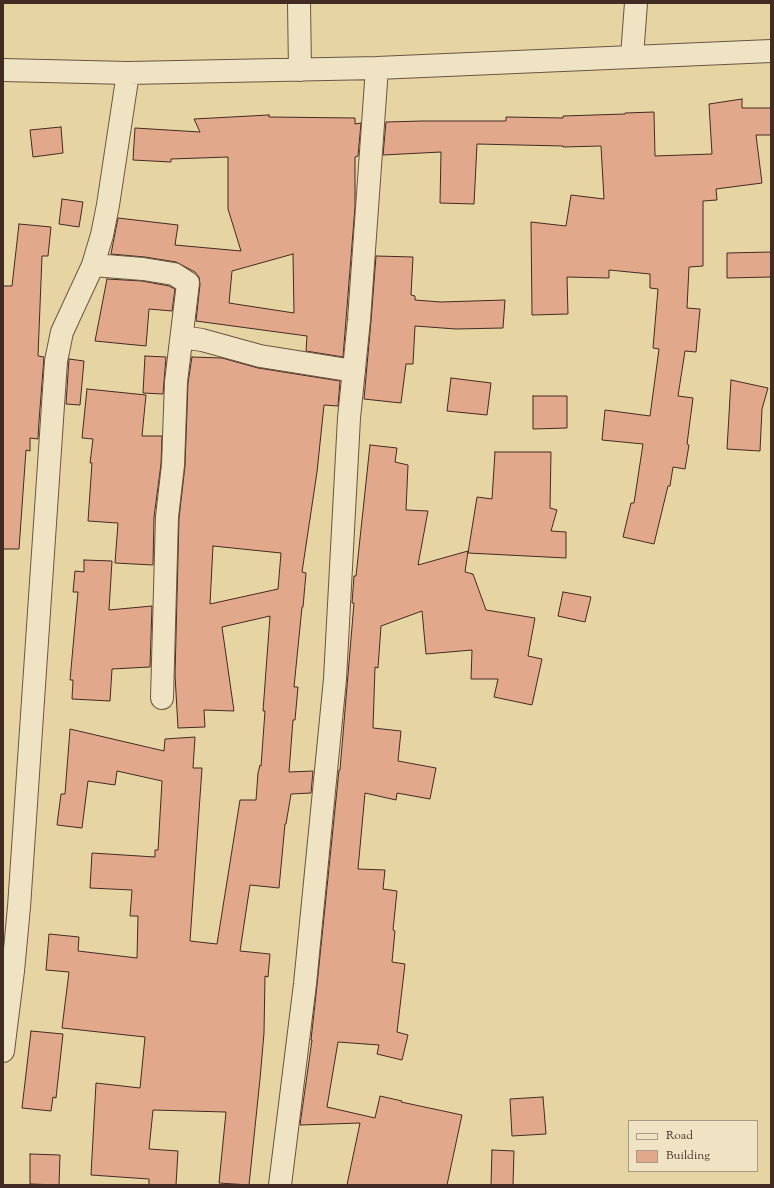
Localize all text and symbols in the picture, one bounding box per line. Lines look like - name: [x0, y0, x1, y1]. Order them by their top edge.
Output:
- legend: [628, 1120, 758, 1172]
- text: Road: [666, 1127, 693, 1145]
- text: Building: [666, 1147, 710, 1165]

